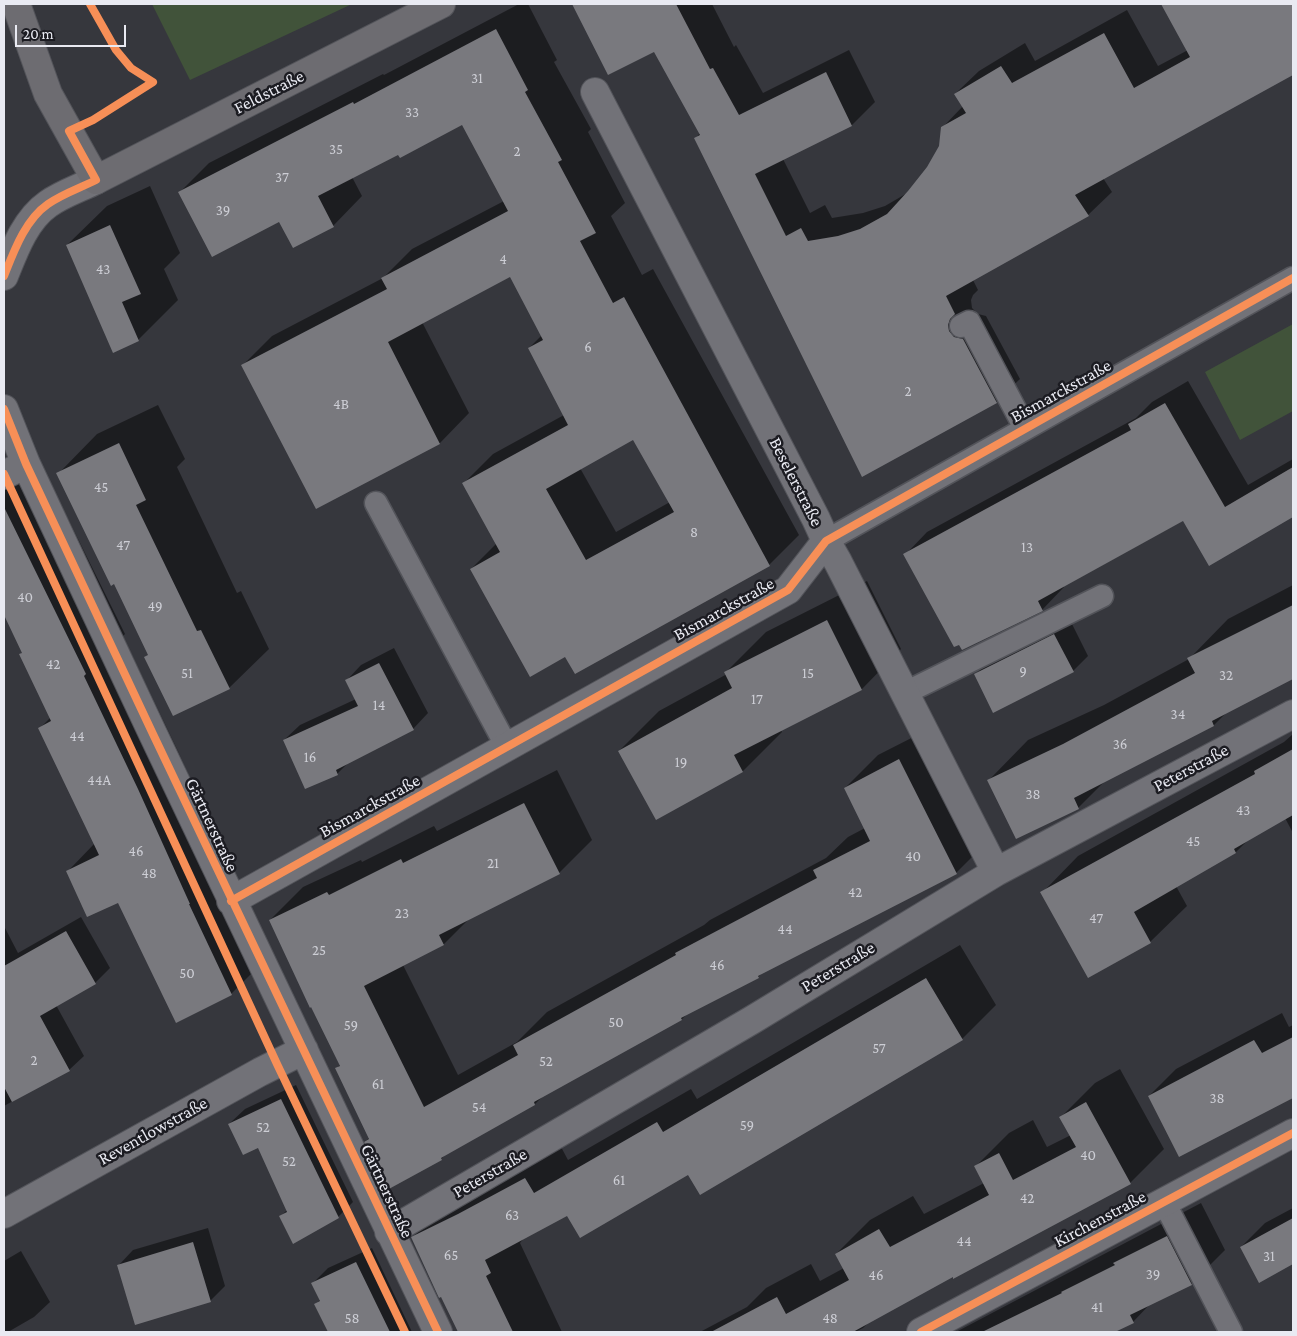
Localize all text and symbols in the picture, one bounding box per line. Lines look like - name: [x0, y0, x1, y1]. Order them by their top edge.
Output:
- scale bar: [18, 15, 129, 47]
- text: 20 m: [23, 26, 54, 42]
- street label: Feldstraße: [230, 65, 308, 119]
- house number: 31: [471, 69, 483, 87]
- house number: 33: [405, 103, 419, 121]
- house number: 35: [329, 140, 343, 158]
- house number: 2: [513, 142, 521, 160]
- house number: 37: [275, 168, 289, 186]
- house number: 39: [216, 201, 230, 219]
- house number: 4: [499, 250, 507, 268]
- house number: 43: [96, 260, 110, 278]
- house number: 6: [584, 338, 592, 356]
- street label: Bismarckstraße: [1007, 354, 1115, 428]
- house number: 2: [904, 382, 912, 400]
- house number: 4B: [333, 395, 349, 413]
- street label: Beselerstraße: [764, 434, 828, 530]
- house number: 45: [94, 478, 108, 496]
- house number: 8: [690, 523, 698, 541]
- house number: 47: [116, 536, 130, 554]
- house number: 13: [1021, 538, 1033, 556]
- street label: Bismarckstraße: [670, 572, 778, 646]
- house number: 40: [17, 588, 33, 606]
- house number: 49: [147, 597, 163, 615]
- house number: 42: [46, 655, 60, 673]
- house number: 9: [1019, 662, 1027, 680]
- house number: 51: [181, 664, 193, 682]
- house number: 15: [802, 664, 814, 682]
- house number: 32: [1219, 666, 1233, 684]
- house number: 17: [751, 690, 763, 708]
- house number: 14: [373, 696, 385, 714]
- house number: 34: [1171, 705, 1185, 723]
- house number: 44: [69, 727, 85, 745]
- house number: 36: [1113, 735, 1127, 753]
- street label: Peterstraße: [1150, 739, 1232, 797]
- house number: 16: [304, 748, 316, 766]
- house number: 19: [675, 753, 687, 771]
- street label: Bismarckstraße: [316, 769, 424, 843]
- house number: 44A: [87, 771, 111, 789]
- street label: Gärtnerstraße: [181, 775, 243, 875]
- house number: 38: [1025, 785, 1041, 803]
- house number: 43: [1236, 801, 1250, 819]
- house number: 45: [1186, 832, 1200, 850]
- house number: 46: [128, 842, 144, 860]
- house number: 40: [905, 847, 921, 865]
- house number: 21: [487, 854, 499, 872]
- house number: 48: [141, 864, 157, 882]
- house number: 42: [848, 883, 862, 901]
- house number: 23: [395, 904, 409, 922]
- house number: 47: [1089, 909, 1103, 927]
- house number: 44: [777, 920, 793, 938]
- street label: Peterstraße: [797, 937, 879, 997]
- house number: 25: [312, 941, 326, 959]
- house number: 46: [709, 956, 725, 974]
- house number: 50: [179, 964, 195, 982]
- house number: 50: [608, 1013, 624, 1031]
- house number: 59: [344, 1016, 358, 1034]
- house number: 57: [872, 1039, 886, 1057]
- house number: 2: [30, 1051, 38, 1069]
- house number: 52: [539, 1052, 553, 1070]
- house number: 61: [372, 1075, 384, 1093]
- house number: 38: [1209, 1089, 1225, 1107]
- street label: Reventlowstraße: [95, 1092, 211, 1170]
- house number: 54: [472, 1098, 486, 1116]
- house number: 59: [740, 1116, 754, 1134]
- house number: 52: [256, 1118, 270, 1136]
- street label: Gärtnerstraße: [356, 1141, 418, 1241]
- street label: Peterstraße: [449, 1143, 531, 1203]
- house number: 40: [1080, 1146, 1096, 1164]
- house number: 52: [282, 1152, 296, 1170]
- house number: 61: [613, 1171, 625, 1189]
- street label: Kirchenstraße: [1050, 1186, 1150, 1252]
- house number: 42: [1020, 1189, 1034, 1207]
- house number: 63: [505, 1206, 519, 1224]
- house number: 44: [956, 1232, 972, 1250]
- house number: 65: [444, 1246, 458, 1264]
- house number: 31: [1263, 1247, 1275, 1265]
- house number: 39: [1146, 1265, 1160, 1283]
- house number: 46: [868, 1266, 884, 1284]
- house number: 41: [1091, 1298, 1103, 1316]
- house number: 58: [344, 1309, 360, 1327]
- house number: 48: [822, 1309, 838, 1327]

